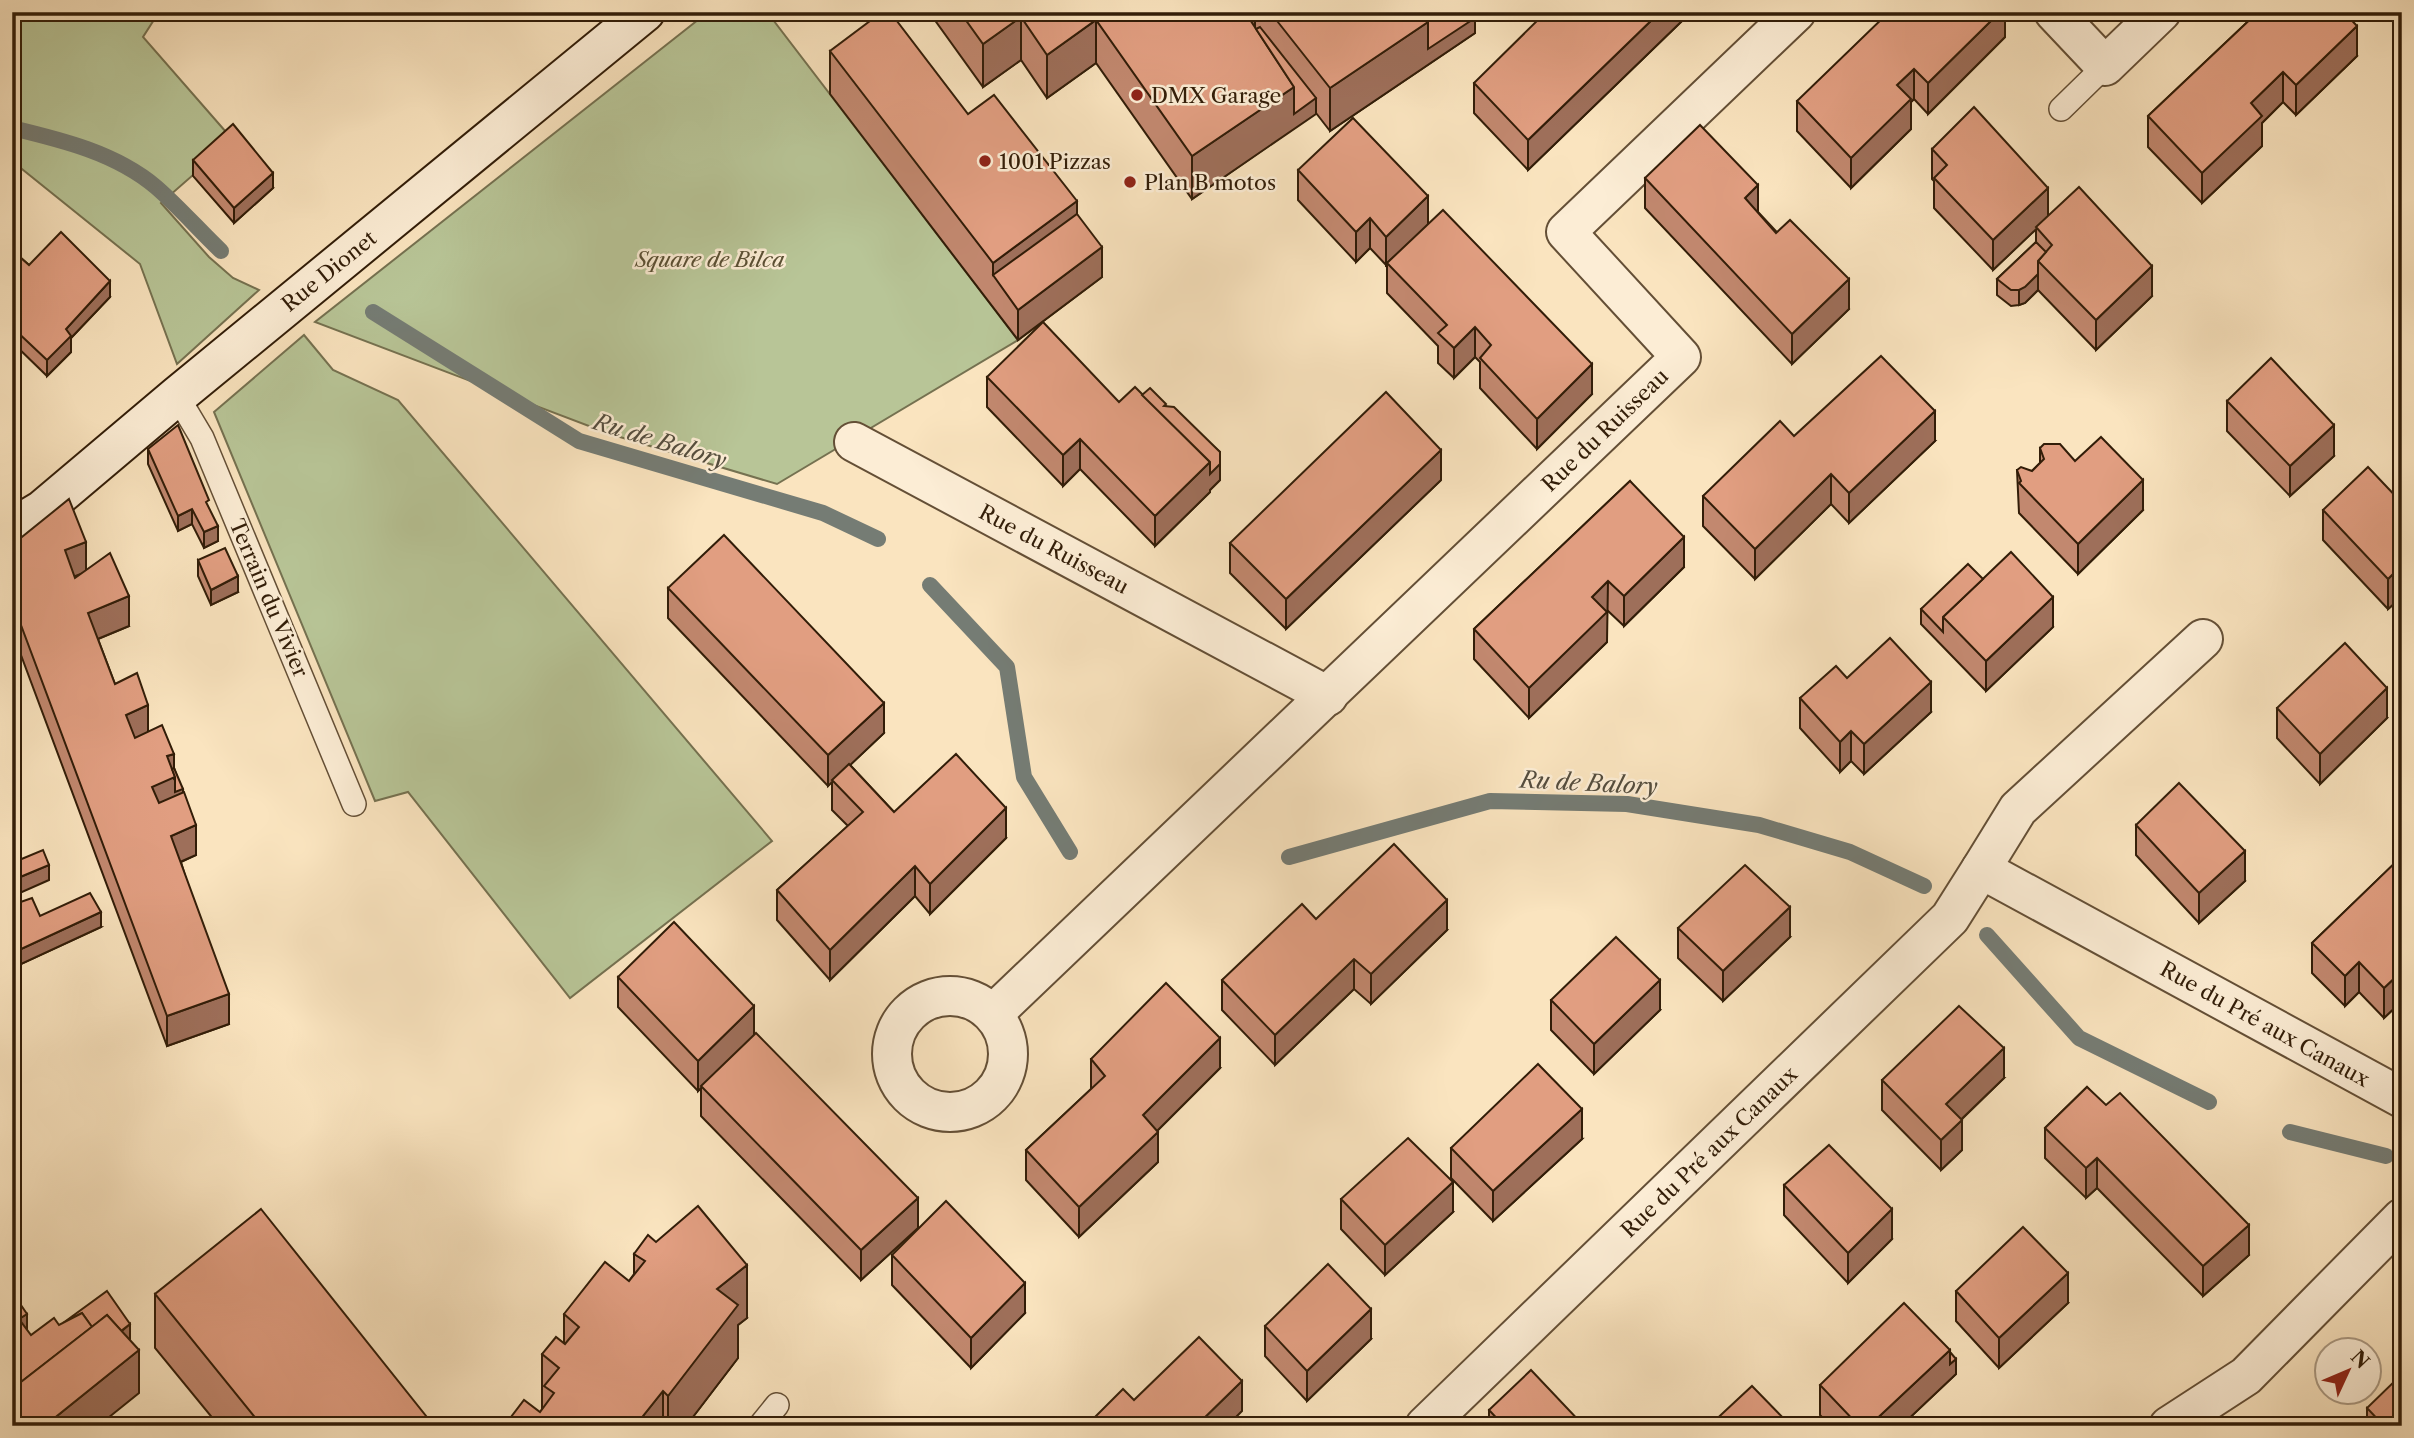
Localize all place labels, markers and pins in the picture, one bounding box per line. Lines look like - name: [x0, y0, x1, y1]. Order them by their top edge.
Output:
- place label: DMX Garage: [1151, 83, 1281, 108]
- marker: DMX Garage: [1129, 87, 1145, 103]
- place label: 1001 Pizzas: [999, 149, 1111, 174]
- marker: 1001 Pizzas: [977, 153, 993, 169]
- place label: Plan B motos: [1144, 170, 1276, 195]
- marker: Plan B motos: [1122, 174, 1138, 190]

